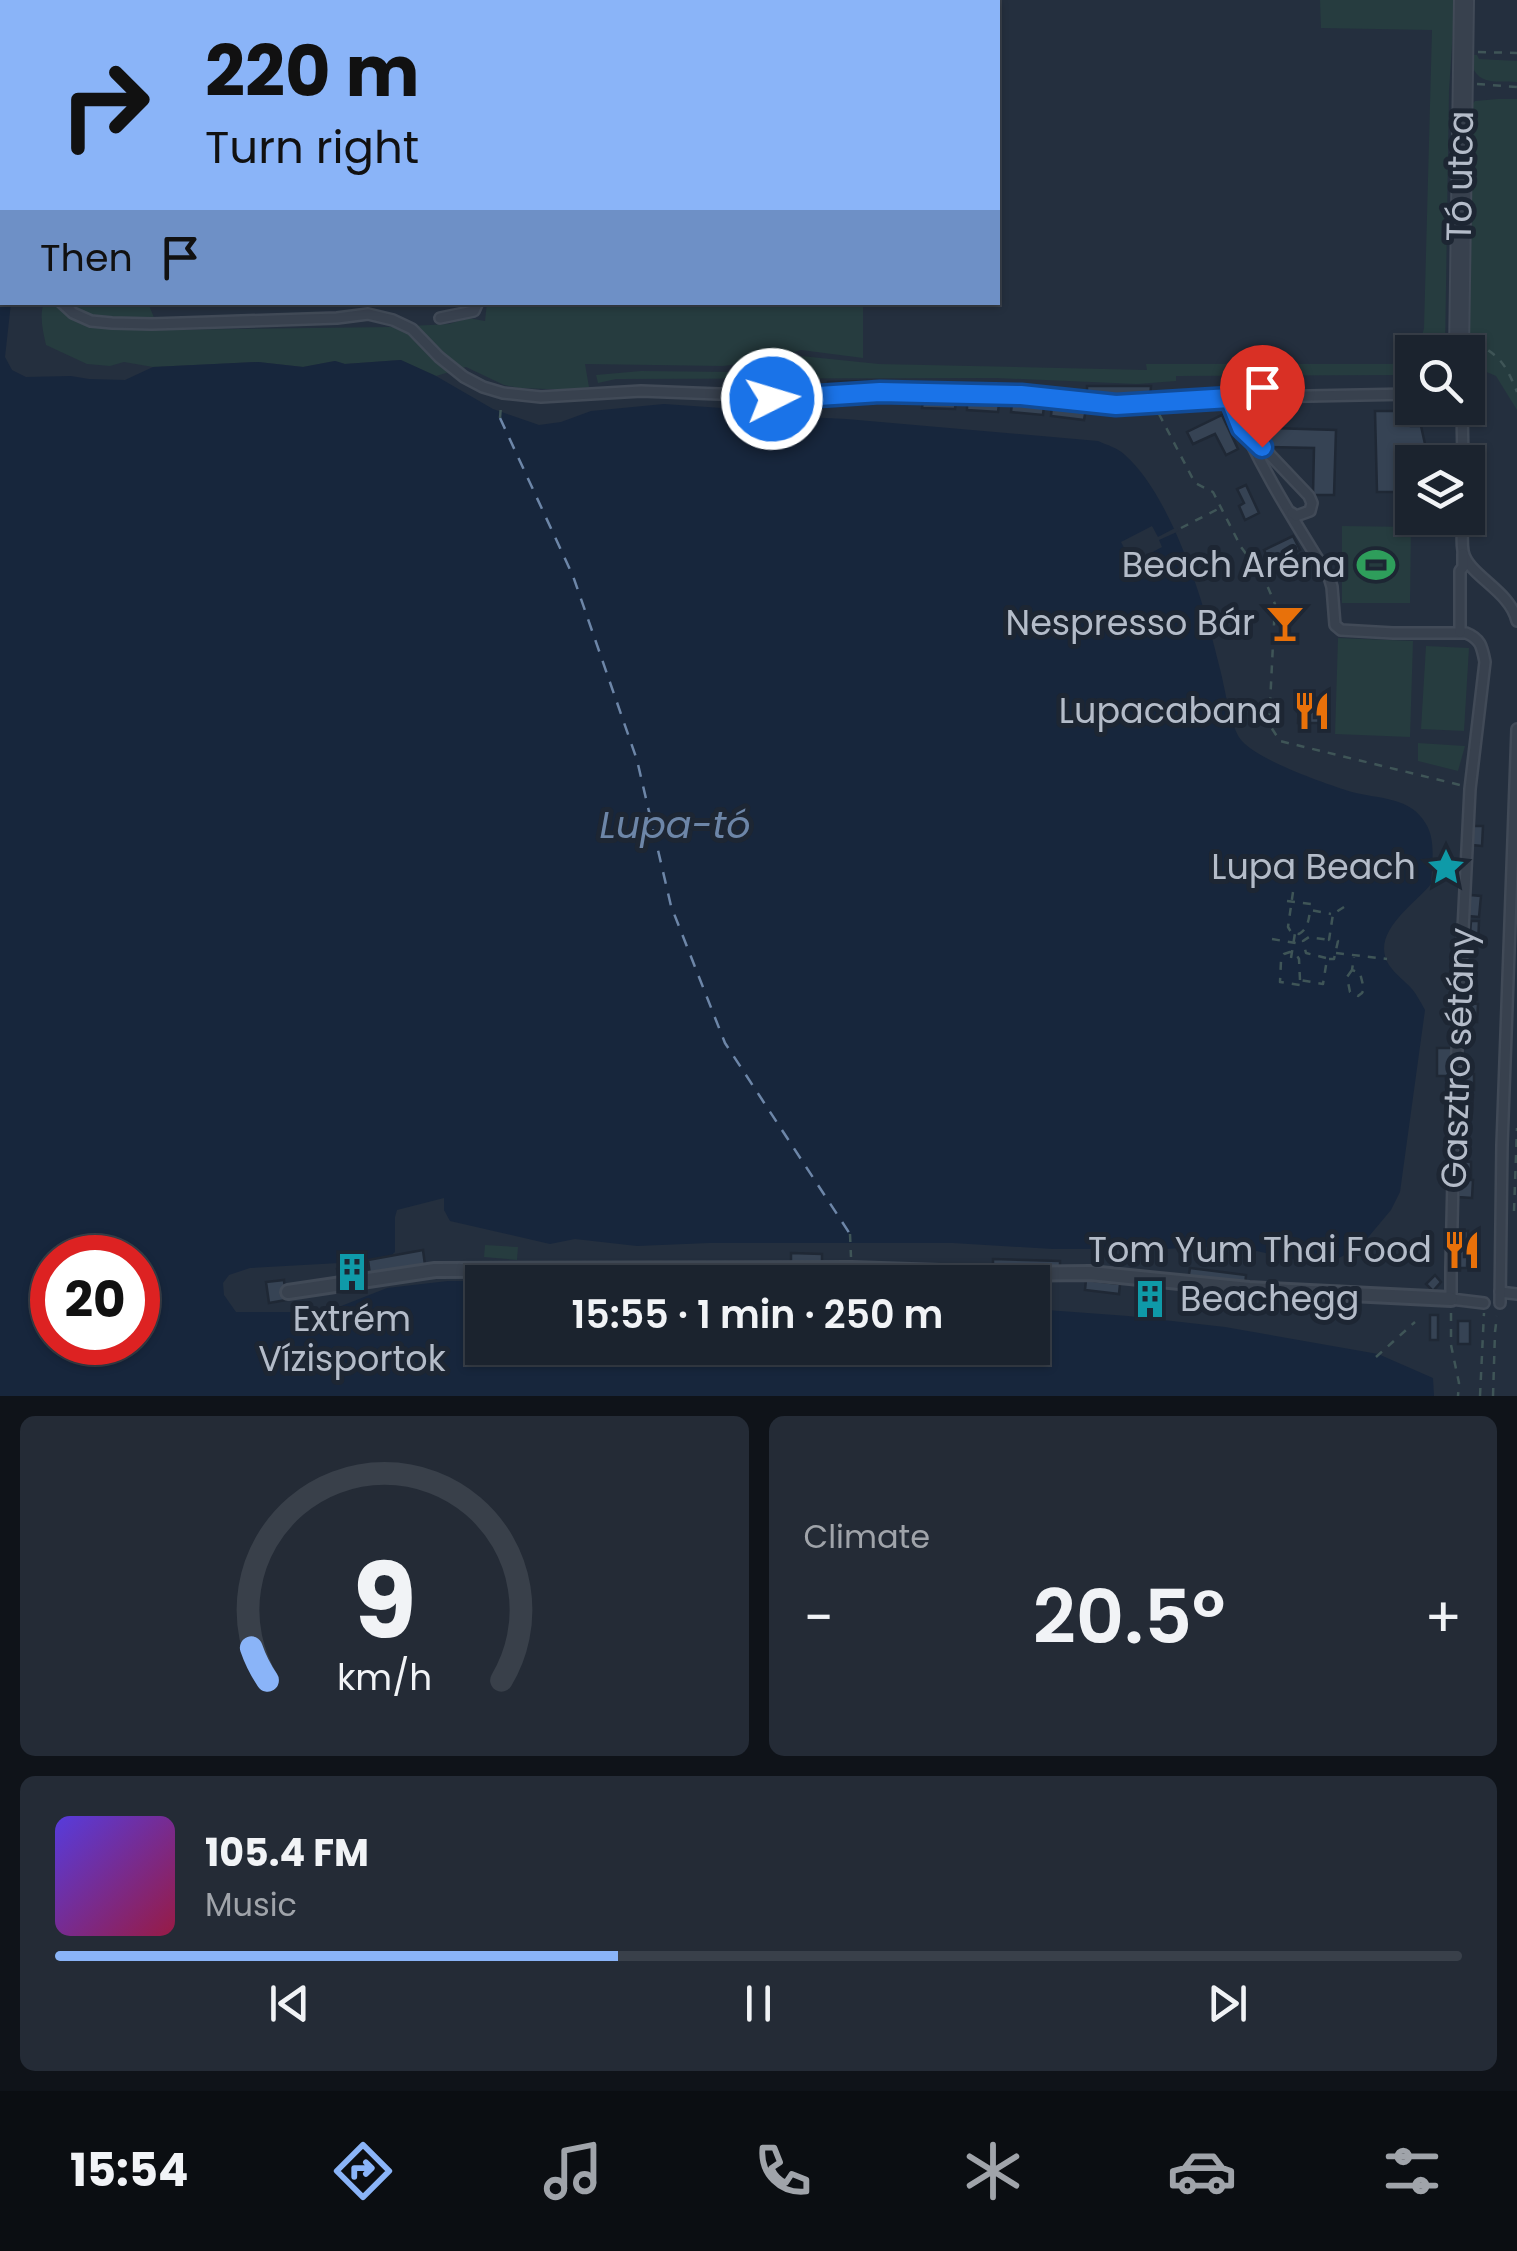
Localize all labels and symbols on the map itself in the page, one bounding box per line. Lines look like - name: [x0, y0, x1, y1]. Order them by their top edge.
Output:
- street label: Tó utca: [1434, 110, 1485, 242]
- pin: [1220, 345, 1305, 448]
- position arrow: [720, 347, 824, 451]
- place label: Beach Aréna: [1122, 540, 1346, 589]
- sports icon: Beach Aréna: [1355, 544, 1397, 586]
- place label: Nespresso Bár: [1006, 598, 1255, 647]
- bar icon: Nespresso Bár: [1264, 602, 1306, 644]
- place label: Lupacabana: [1059, 686, 1282, 735]
- restaurant icon: Lupacabana: [1291, 690, 1333, 732]
- water label: Lupa-tó: [599, 798, 751, 851]
- place label: Lupa Beach: [1211, 842, 1416, 891]
- place icon: Lupa Beach: [1425, 846, 1467, 888]
- street label: Gasztro sétány: [1428, 926, 1487, 1189]
- place label: Tom Yum Thai Food: [1088, 1225, 1432, 1274]
- restaurant icon: Tom Yum Thai Food: [1441, 1229, 1483, 1271]
- speed limit sign: 20: [30, 1235, 160, 1365]
- building icon: Extrém Vízisportok: [331, 1251, 373, 1293]
- place label: Beachegg: [1180, 1274, 1359, 1323]
- building icon: Beachegg: [1129, 1278, 1171, 1320]
- place label: Extrém Vízisportok: [258, 1294, 446, 1383]

